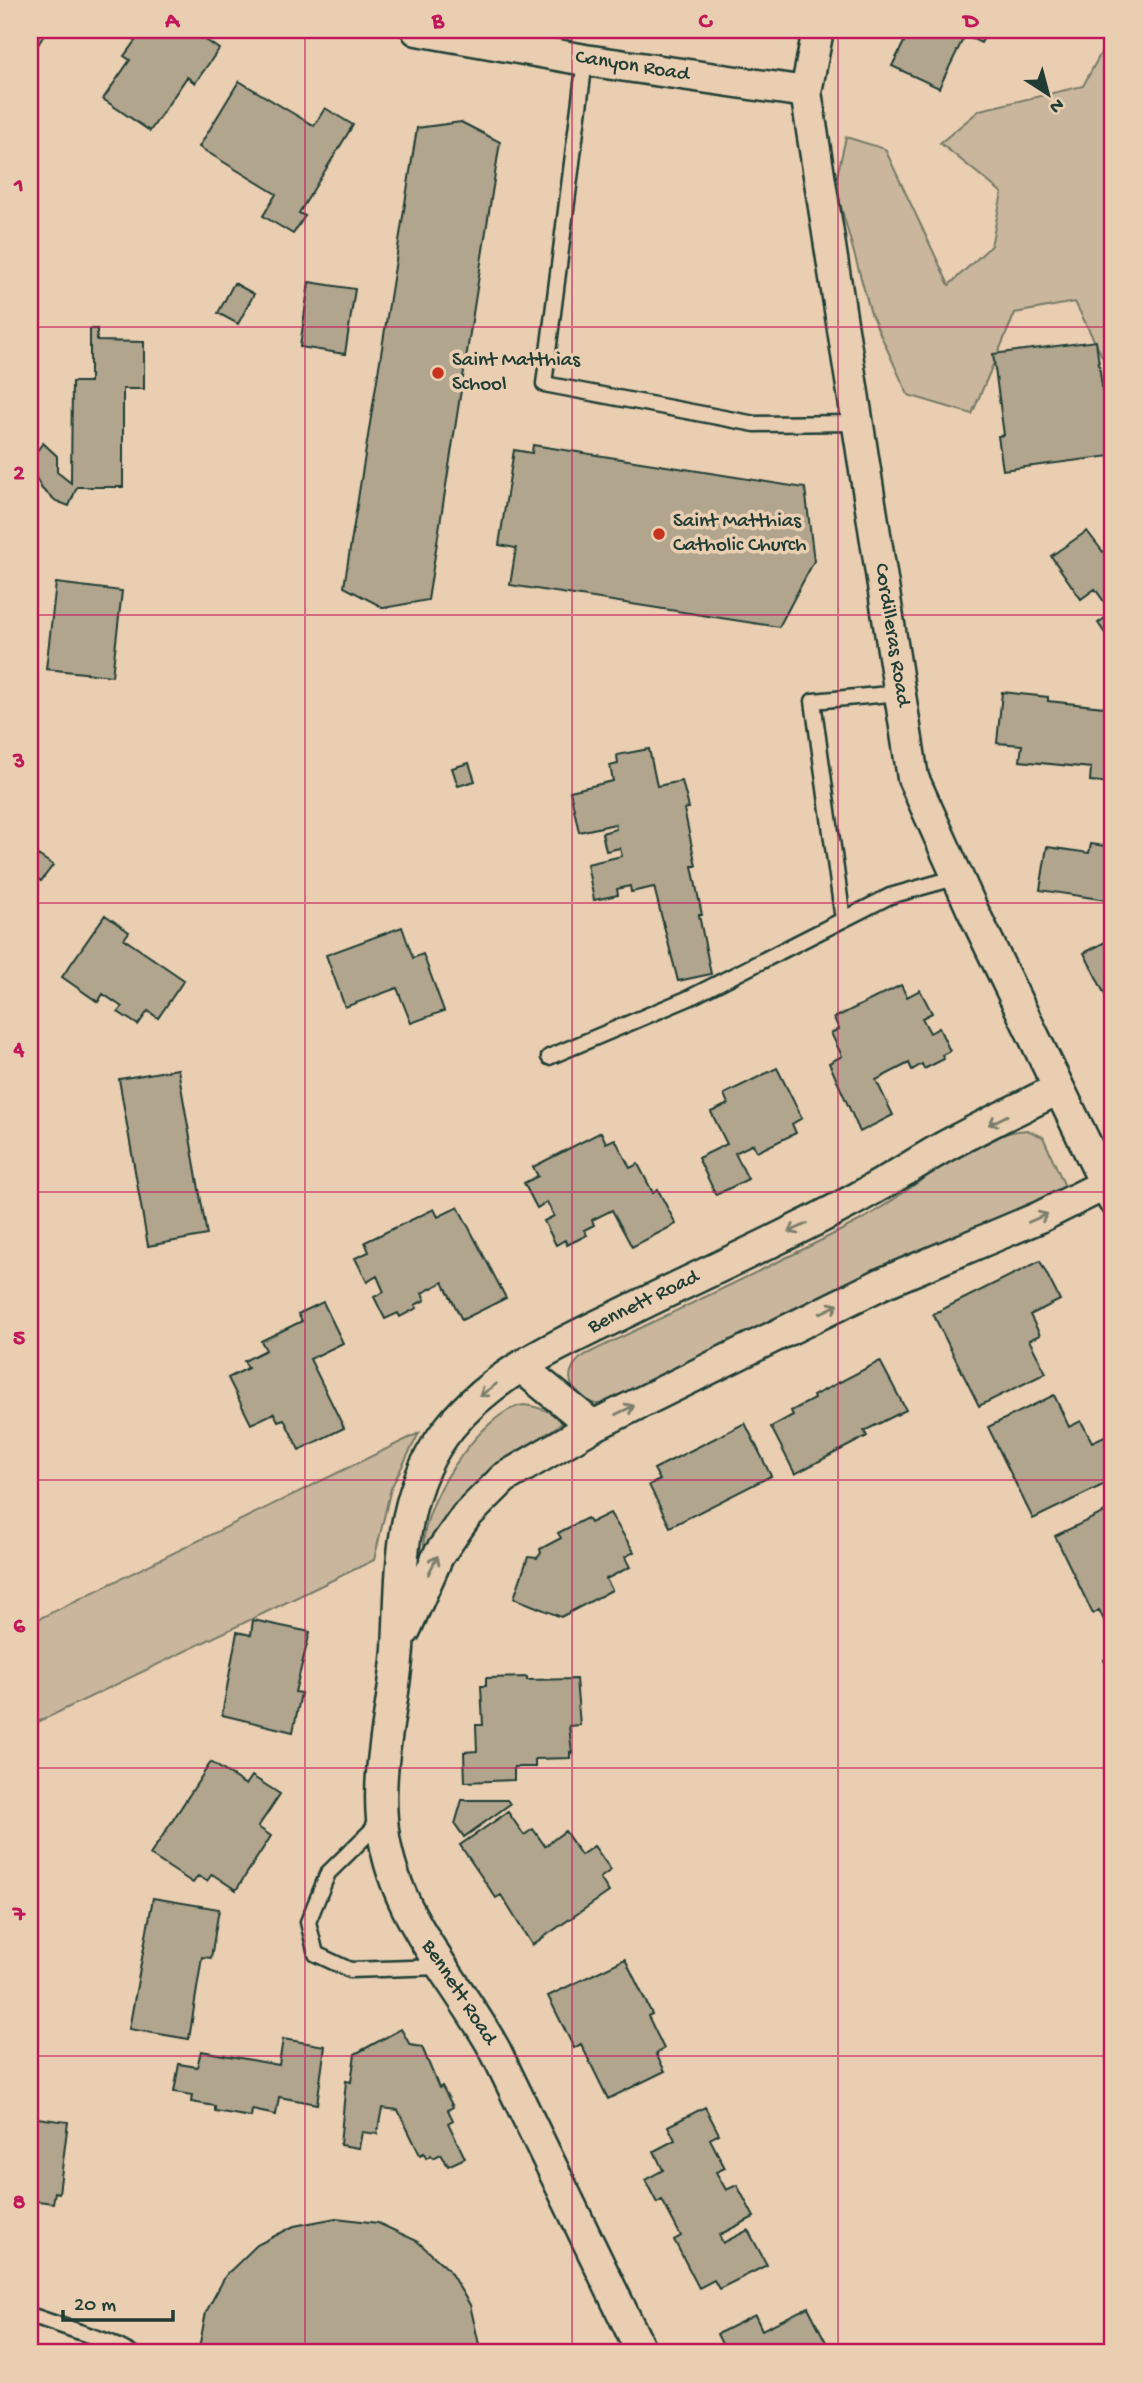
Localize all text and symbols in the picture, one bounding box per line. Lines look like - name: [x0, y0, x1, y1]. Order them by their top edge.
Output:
- text: A: [164, 9, 180, 36]
- text: B: [431, 9, 445, 36]
- text: C: [699, 9, 714, 36]
- text: D: [962, 9, 980, 36]
- street label: Canyon Road: [573, 46, 692, 89]
- north arrow: [1014, 60, 1084, 130]
- text: N: [1044, 92, 1068, 118]
- text: 1: [13, 173, 24, 200]
- place label: Saint Matthias School: [452, 349, 581, 398]
- marker: Saint Matthias School: [430, 365, 446, 381]
- text: 2: [13, 461, 25, 488]
- place label: Saint Matthias Catholic Church: [673, 510, 806, 559]
- marker: Saint Matthias Catholic Church: [651, 526, 667, 542]
- street label: Cordilleras Road: [867, 562, 915, 710]
- text: 3: [12, 749, 25, 776]
- text: 4: [13, 1037, 25, 1064]
- one-way arrow: [988, 1113, 1008, 1127]
- one-way arrow: [1026, 1211, 1048, 1224]
- one-way arrow: [788, 1221, 809, 1235]
- street label: Bennett Road: [584, 1265, 705, 1341]
- one-way arrow: [818, 1302, 839, 1315]
- text: 5: [13, 1326, 25, 1353]
- one-way arrow: [479, 1383, 498, 1398]
- one-way arrow: [614, 1402, 635, 1416]
- one-way arrow: [427, 1555, 441, 1576]
- text: 6: [13, 1614, 26, 1641]
- text: 7: [12, 1902, 26, 1929]
- street label: Bennett Road: [414, 1935, 502, 2052]
- text: 8: [13, 2190, 26, 2217]
- scale bar: [63, 2278, 173, 2322]
- text: 20 m: [74, 2294, 116, 2319]

